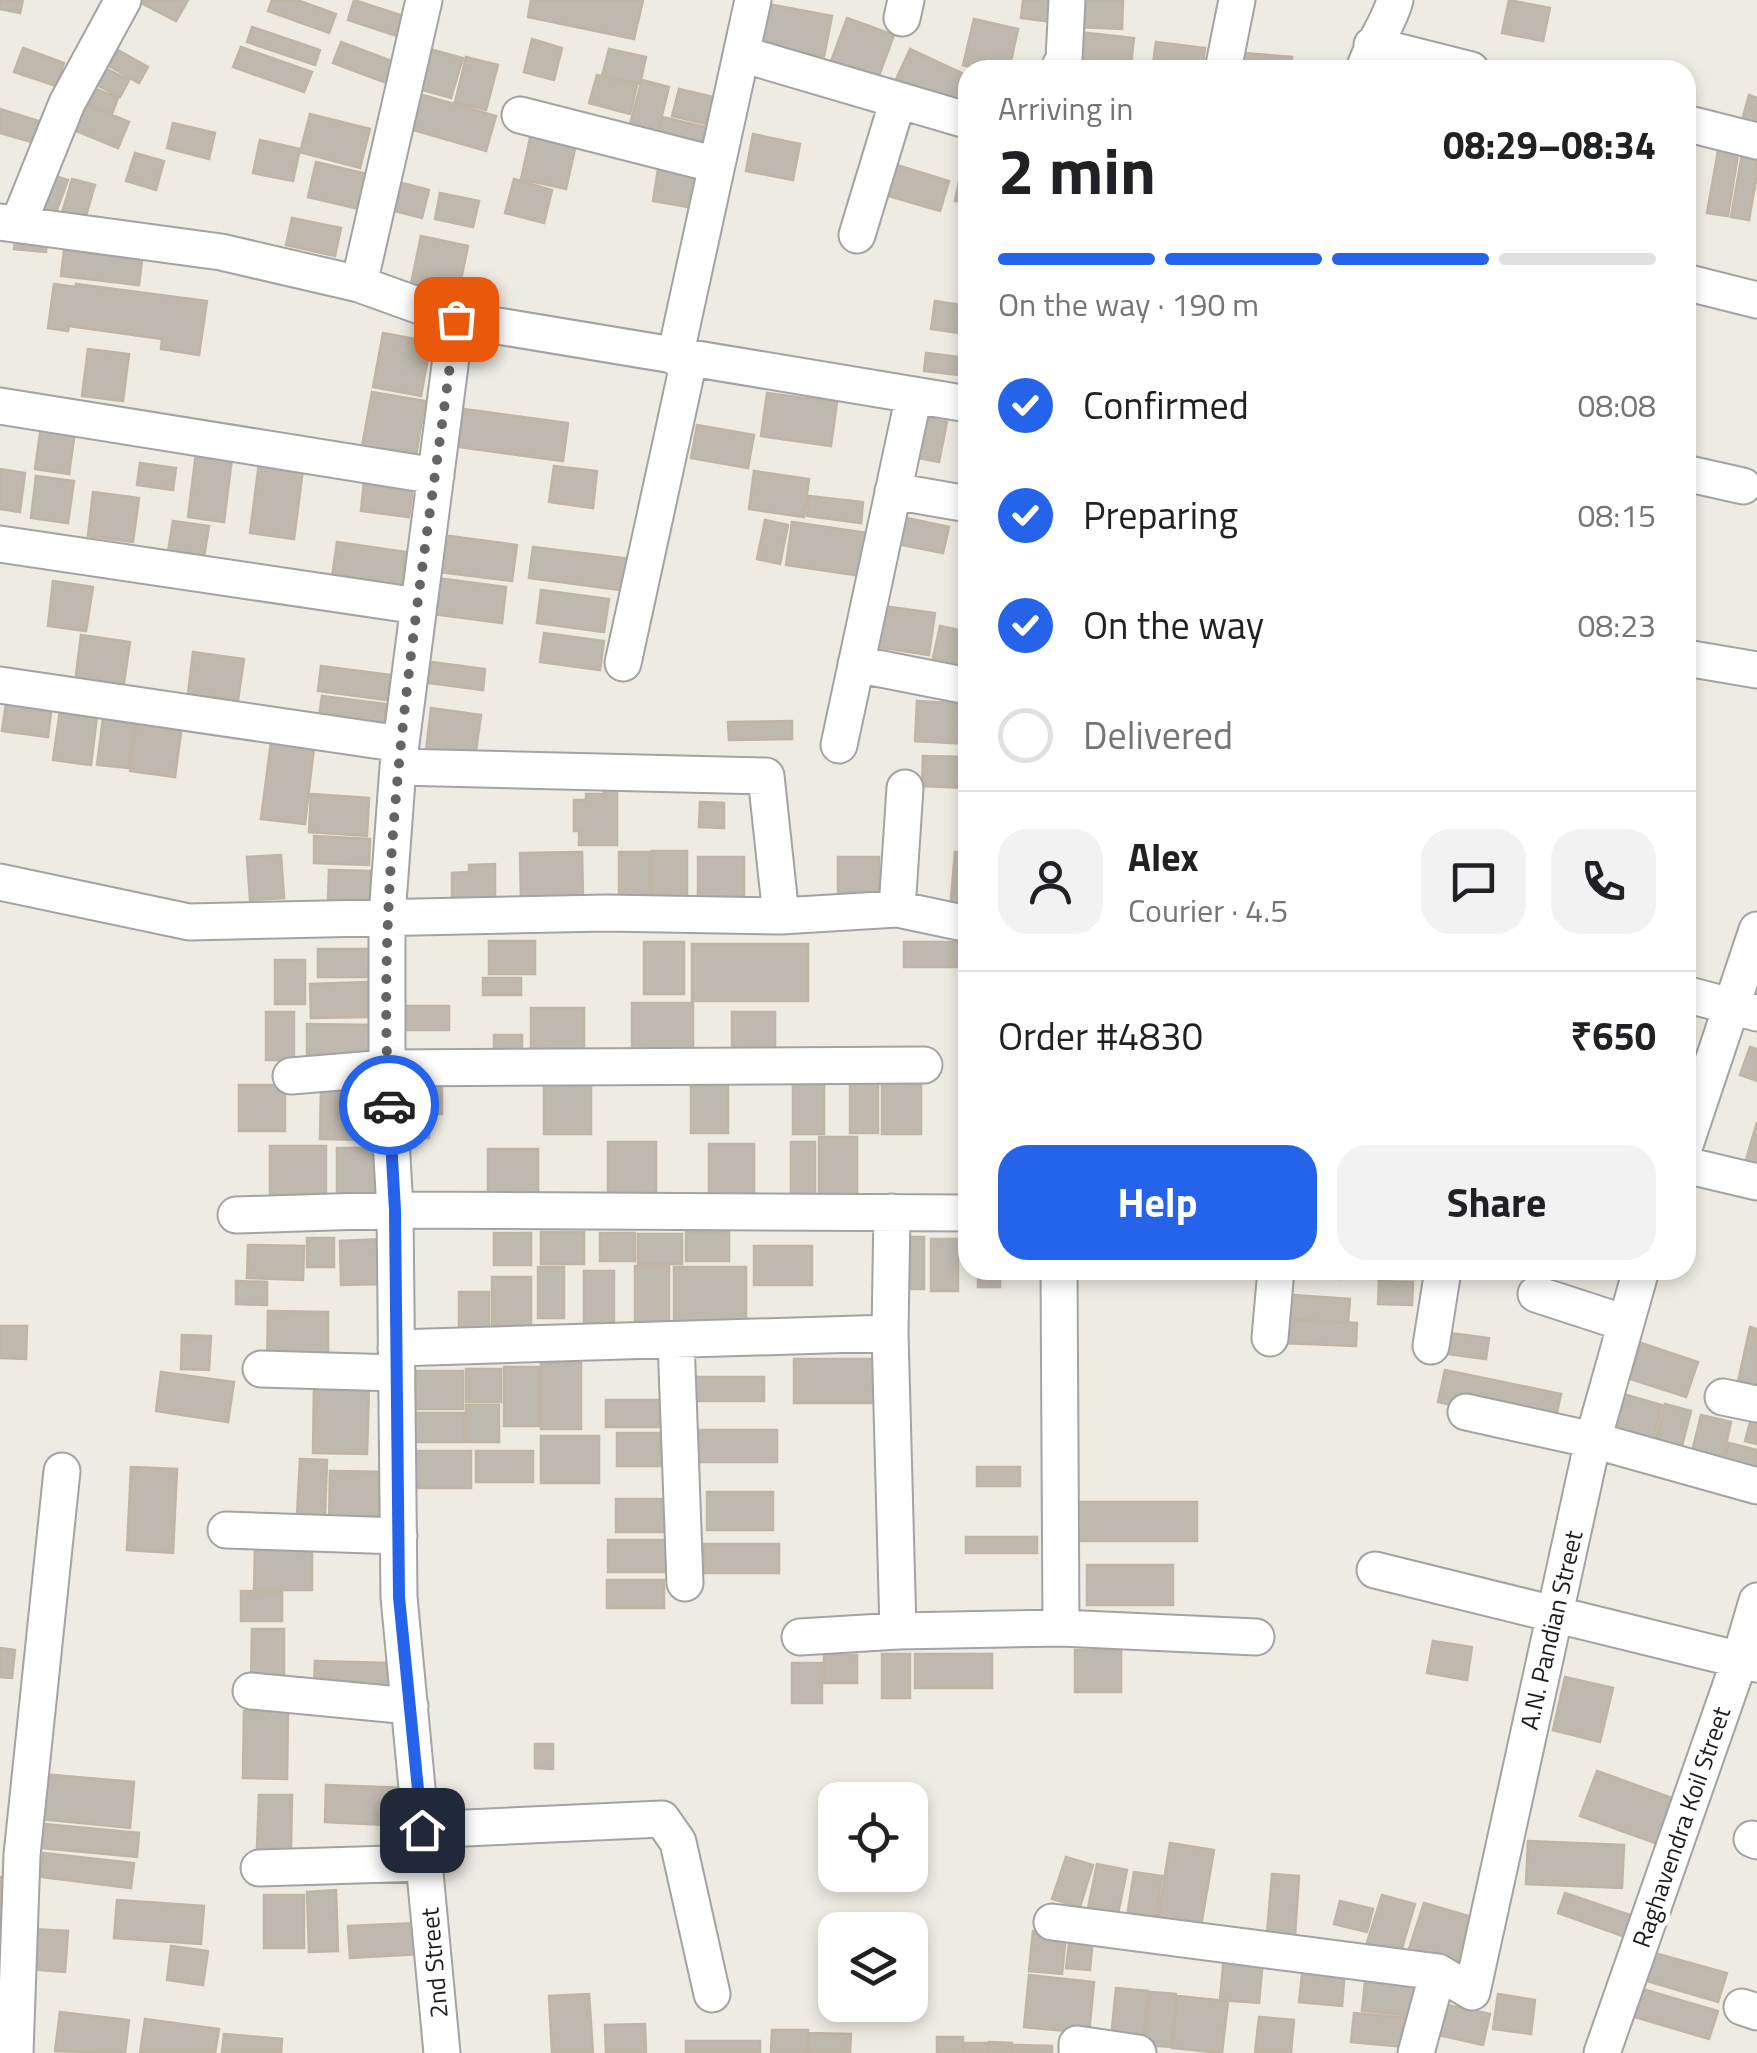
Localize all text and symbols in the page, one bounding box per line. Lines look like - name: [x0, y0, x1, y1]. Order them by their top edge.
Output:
- text: Arriving in: [998, 84, 1134, 132]
- text: 08:29–08:34: [1443, 116, 1656, 174]
- text: 2 min: [998, 120, 1156, 219]
- pin: [414, 277, 499, 362]
- text: On the way · 190 m: [998, 280, 1259, 328]
- icon: bag: [429, 292, 484, 347]
- text: Confirmed: [1083, 376, 1249, 434]
- icon: check: [998, 378, 1053, 433]
- text: 08:08: [1577, 381, 1656, 429]
- text: Preparing: [1083, 486, 1238, 544]
- icon: check: [998, 488, 1053, 543]
- text: 08:15: [1577, 491, 1656, 539]
- text: On the way: [1083, 596, 1264, 654]
- icon: check: [998, 598, 1053, 653]
- text: 08:23: [1577, 601, 1656, 649]
- text: Delivered: [1083, 706, 1233, 764]
- text: Alex: [1128, 828, 1199, 886]
- button: person: [998, 829, 1103, 934]
- button: chat: [1421, 829, 1526, 934]
- button: phone: [1551, 829, 1656, 934]
- text: Courier · 4.5: [1128, 886, 1288, 934]
- text: Order #4830: [998, 1007, 1203, 1065]
- text: ₹650: [1570, 1007, 1656, 1065]
- courier: [339, 1055, 439, 1155]
- icon: car: [362, 1078, 417, 1133]
- button: Help: [998, 1145, 1317, 1260]
- button: Share: [1337, 1145, 1656, 1260]
- street label: A.N. Pandian Street: [1510, 1526, 1592, 1733]
- street label: Raghavendra Koil Street: [1622, 1701, 1740, 1953]
- map controls: [818, 1782, 928, 2022]
- button: locate: [818, 1782, 928, 1892]
- pin: [380, 1788, 465, 1873]
- icon: home: [395, 1803, 450, 1858]
- street label: 2nd Street: [410, 1906, 458, 2020]
- button: layers: [818, 1912, 928, 2022]

